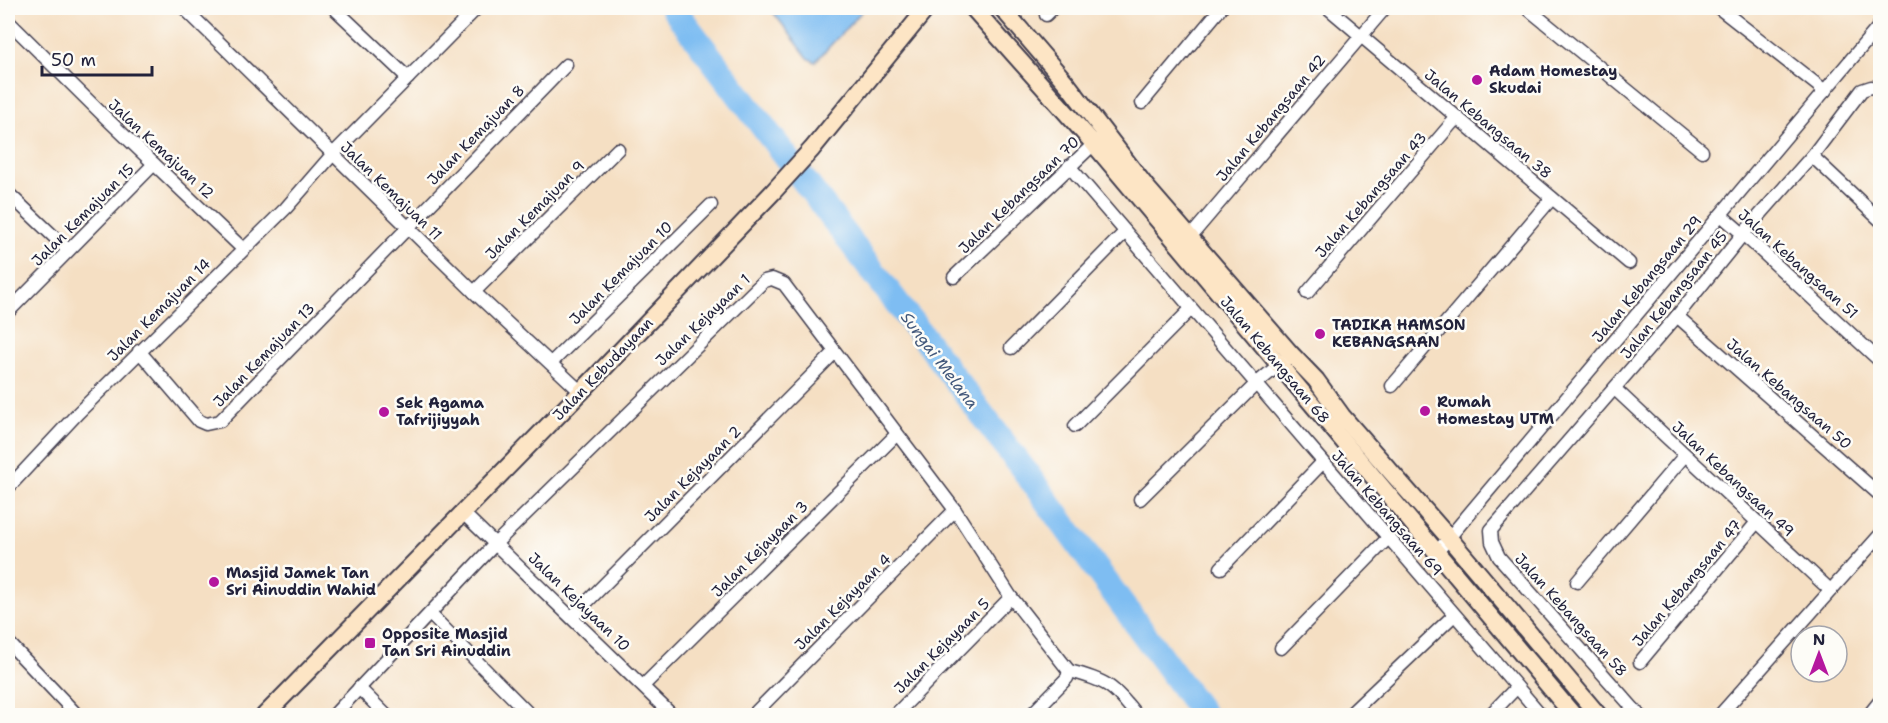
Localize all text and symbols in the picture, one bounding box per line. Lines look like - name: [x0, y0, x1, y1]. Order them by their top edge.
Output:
- scale bar: [42, 39, 152, 77]
- text: 50 m: [51, 48, 96, 72]
- street label: Jalan Kebangsaan 42: [1212, 50, 1330, 186]
- place label: Adam Homestay Skudai: [1489, 61, 1617, 98]
- street label: Jalan Kebangsaan 38: [1420, 65, 1556, 183]
- marker: Adam Homestay Skudai: [1470, 73, 1484, 87]
- street label: Jalan Kemajuan 8: [423, 80, 529, 190]
- street label: Jalan Kemajuan 12: [104, 95, 218, 203]
- street label: Jalan Kebangsaan 43: [1311, 128, 1431, 262]
- street label: Jalan Kebangsaan 70: [954, 132, 1084, 258]
- street label: Jalan Kemajuan 11: [336, 137, 446, 245]
- street label: Jalan Kemajuan 9: [481, 156, 589, 264]
- street label: Jalan Kemajuan 15: [27, 159, 139, 271]
- street label: Jalan Kebangsaan 51: [1734, 205, 1862, 323]
- street label: Jalan Kebangsaan 29: [1588, 211, 1706, 347]
- street label: Jalan Kemajuan 10: [565, 217, 677, 329]
- street label: Jalan Kebangsaan 45: [1616, 227, 1732, 363]
- street label: Jalan Kemajuan 14: [103, 254, 215, 366]
- street label: Jalan Kejayaan 1: [651, 270, 755, 370]
- street label: Jalan Kebangsaan 68: [1216, 292, 1334, 428]
- street label: Jalan Kemajuan 13: [209, 298, 319, 412]
- water label: Sungai Melana: [896, 308, 983, 413]
- street label: Jalan Kebudayaan: [549, 313, 657, 425]
- place label: TADIKA HAMSON KEBANGSAAN: [1332, 315, 1466, 352]
- marker: TADIKA HAMSON KEBANGSAAN: [1313, 327, 1327, 341]
- street label: Jalan Kebangsaan 50: [1722, 334, 1856, 454]
- place label: Rumah Homestay UTM: [1437, 392, 1555, 429]
- place label: Sek Agama Tafrijiyyah: [396, 393, 485, 430]
- marker: Rumah Homestay UTM: [1418, 404, 1432, 418]
- marker: Sek Agama Tafrijiyyah: [377, 405, 391, 419]
- street label: Jalan Kebangsaan 49: [1668, 417, 1798, 541]
- street label: Jalan Kejayaan 2: [640, 421, 746, 527]
- street label: Jalan Kebangsaan 69: [1327, 446, 1447, 580]
- street label: Jalan Kejayaan 3: [707, 496, 813, 602]
- street label: Jalan Kebangsaan 47: [1628, 515, 1746, 651]
- street label: Jalan Kejayaan 10: [524, 548, 634, 656]
- street label: Jalan Kejayaan 4: [790, 549, 896, 655]
- street label: Jalan Kebangsaan 58: [1510, 549, 1632, 681]
- place label: Masjid Jamek Tan Sri Ainuddin Wahid: [226, 563, 376, 600]
- marker: Masjid Jamek Tan Sri Ainuddin Wahid: [207, 575, 221, 589]
- street label: Jalan Kejayaan 5: [890, 594, 994, 698]
- place label: Opposite Masjid Tan Sri Ainuddin: [382, 624, 511, 661]
- north arrow: [1789, 624, 1849, 684]
- text: N: [1813, 629, 1825, 650]
- marker: Opposite Masjid Tan Sri Ainuddin: [363, 636, 377, 650]

